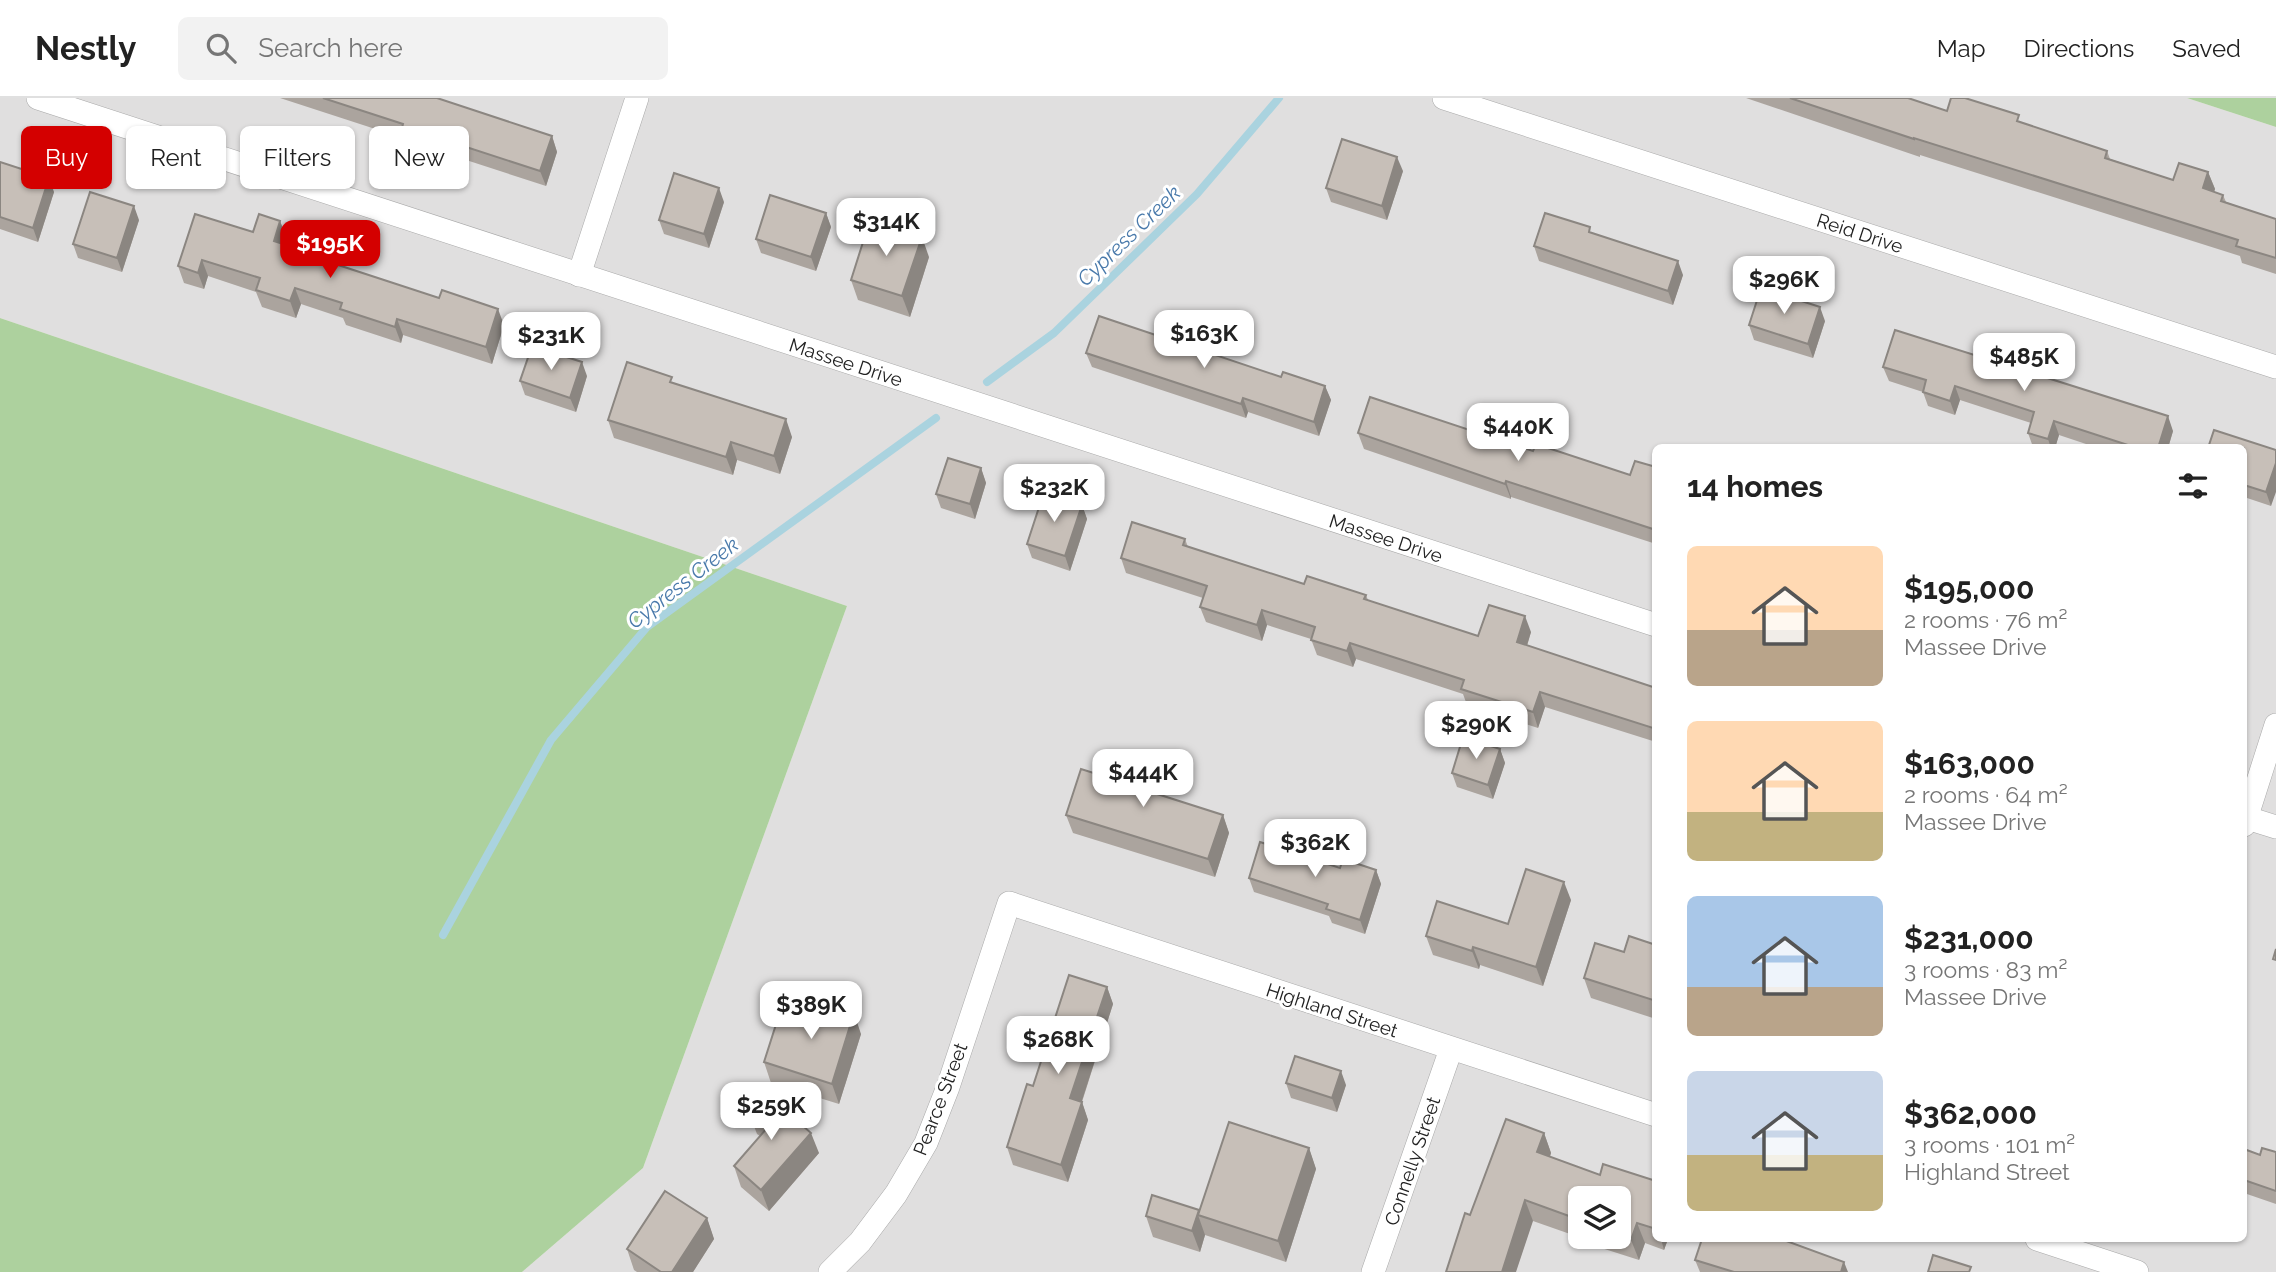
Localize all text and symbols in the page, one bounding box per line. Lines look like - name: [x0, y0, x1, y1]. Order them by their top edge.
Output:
- search box: [178, 17, 668, 80]
- text: Nestly: [35, 29, 136, 68]
- icon: search: [202, 29, 240, 67]
- text: Search here: [258, 33, 403, 63]
- text: Map: [1937, 34, 1986, 63]
- text: Directions: [2024, 34, 2134, 63]
- text: Saved: [2172, 34, 2241, 63]
- chip: Buy: [21, 126, 112, 189]
- chip: Rent: [126, 126, 226, 189]
- chip: Filters: [240, 126, 355, 189]
- chip: New: [369, 126, 469, 189]
- water label: Cypress Creek: [1072, 180, 1185, 291]
- pin: $314K: [837, 198, 935, 258]
- text: $314K: [852, 207, 920, 234]
- street label: Reid Drive: [1814, 209, 1906, 257]
- pin: $195K: [281, 220, 379, 280]
- text: $195K: [296, 229, 364, 256]
- pin: $296K: [1735, 256, 1833, 316]
- text: $296K: [1749, 265, 1819, 292]
- pin: $163K: [1155, 310, 1253, 370]
- pin: $231K: [502, 313, 600, 372]
- text: $163K: [1170, 319, 1238, 346]
- text: $231K: [517, 321, 585, 348]
- street label: Massee Drive: [787, 333, 905, 391]
- pin: $485K: [1975, 334, 2073, 393]
- text: $485K: [1989, 342, 2059, 369]
- pin: $440K: [1469, 404, 1567, 463]
- text: $440K: [1483, 412, 1553, 439]
- pin: $232K: [1005, 464, 1103, 524]
- icon: filters: [2174, 467, 2212, 505]
- text: 14 homes: [1687, 469, 1823, 504]
- text: $232K: [1020, 473, 1088, 500]
- street label: Massee Drive: [1327, 509, 1445, 567]
- water label: Cypress Creek: [622, 532, 743, 634]
- text: $195,000: [1904, 571, 2034, 606]
- icon: home: [1743, 574, 1827, 658]
- text: 2 rooms · 76 m²: [1904, 606, 2067, 633]
- text: Massee Drive: [1904, 633, 2047, 660]
- pin: $290K: [1427, 702, 1525, 761]
- text: $290K: [1441, 710, 1511, 737]
- text: $163,000: [1904, 746, 2035, 781]
- icon: home: [1743, 749, 1827, 833]
- pin: $444K: [1094, 750, 1192, 809]
- text: $444K: [1108, 758, 1178, 785]
- text: 2 rooms · 64 m²: [1904, 781, 2068, 808]
- text: Massee Drive: [1904, 808, 2047, 835]
- pin: $362K: [1266, 820, 1364, 879]
- text: $362K: [1280, 828, 1350, 855]
- text: $231,000: [1904, 921, 2034, 956]
- icon: home: [1743, 924, 1827, 1008]
- text: 3 rooms · 83 m²: [1904, 956, 2067, 983]
- street label: Highland Street: [1263, 978, 1401, 1042]
- pin: $389K: [762, 982, 860, 1041]
- text: Massee Drive: [1904, 983, 2047, 1010]
- text: $389K: [776, 990, 846, 1017]
- pin: $268K: [1009, 1016, 1107, 1076]
- text: $268K: [1023, 1025, 1093, 1052]
- street label: Pearce Street: [908, 1039, 972, 1158]
- pin: $259K: [722, 1082, 820, 1142]
- text: $259K: [736, 1091, 806, 1118]
- street label: Connelly Street: [1380, 1093, 1445, 1228]
- text: $362,000: [1904, 1096, 2037, 1131]
- icon: home: [1743, 1099, 1827, 1183]
- text: 3 rooms · 101 m²: [1904, 1131, 2075, 1158]
- text: Highland Street: [1904, 1158, 2070, 1185]
- map controls: [1568, 1186, 1631, 1249]
- button: layers: [1568, 1186, 1631, 1249]

